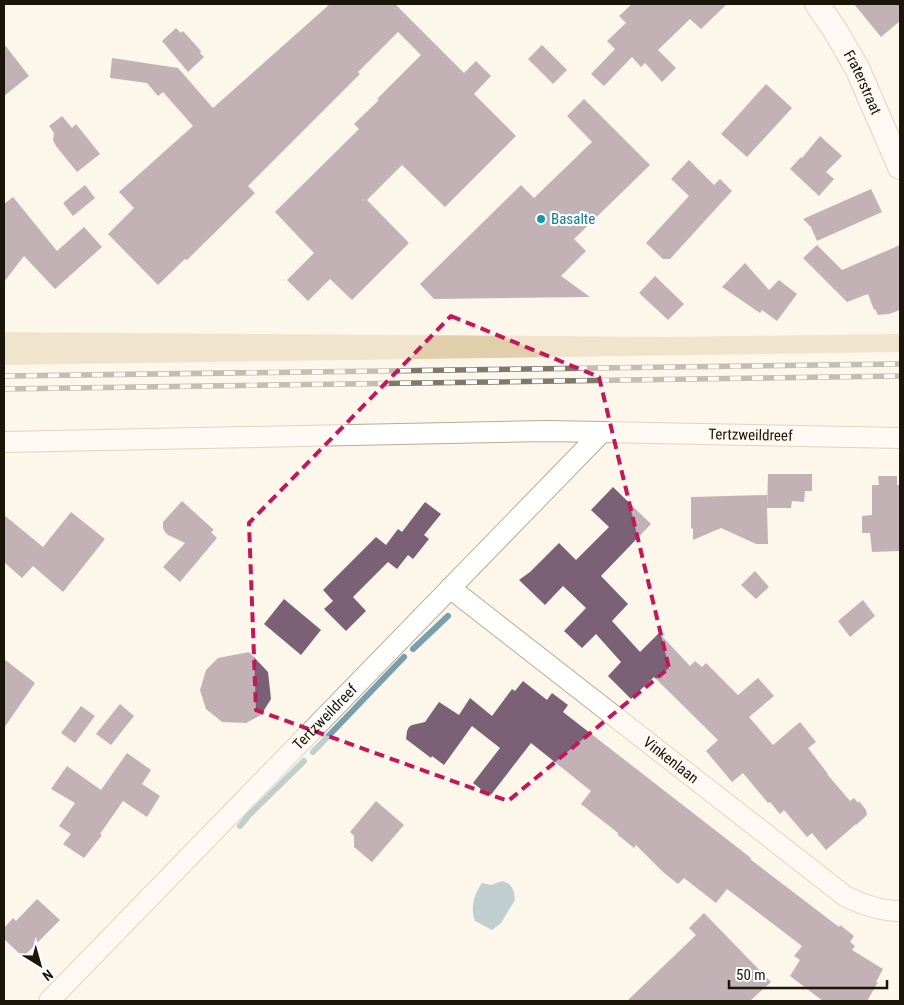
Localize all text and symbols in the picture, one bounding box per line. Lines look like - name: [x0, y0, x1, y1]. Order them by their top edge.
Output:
- street label: Fraterstraat: [840, 47, 885, 117]
- place label: Basalte: [551, 210, 595, 228]
- marker: Basalte: [535, 213, 547, 225]
- street label: Tertzweildreef: [708, 425, 793, 445]
- street label: Tertzweildreef: [289, 680, 361, 754]
- street label: Vinkenlaan: [640, 733, 702, 787]
- north arrow: [15, 940, 65, 990]
- scale bar: [729, 958, 886, 990]
- text: N: [40, 966, 56, 984]
- text: 50 m: [736, 966, 766, 984]

